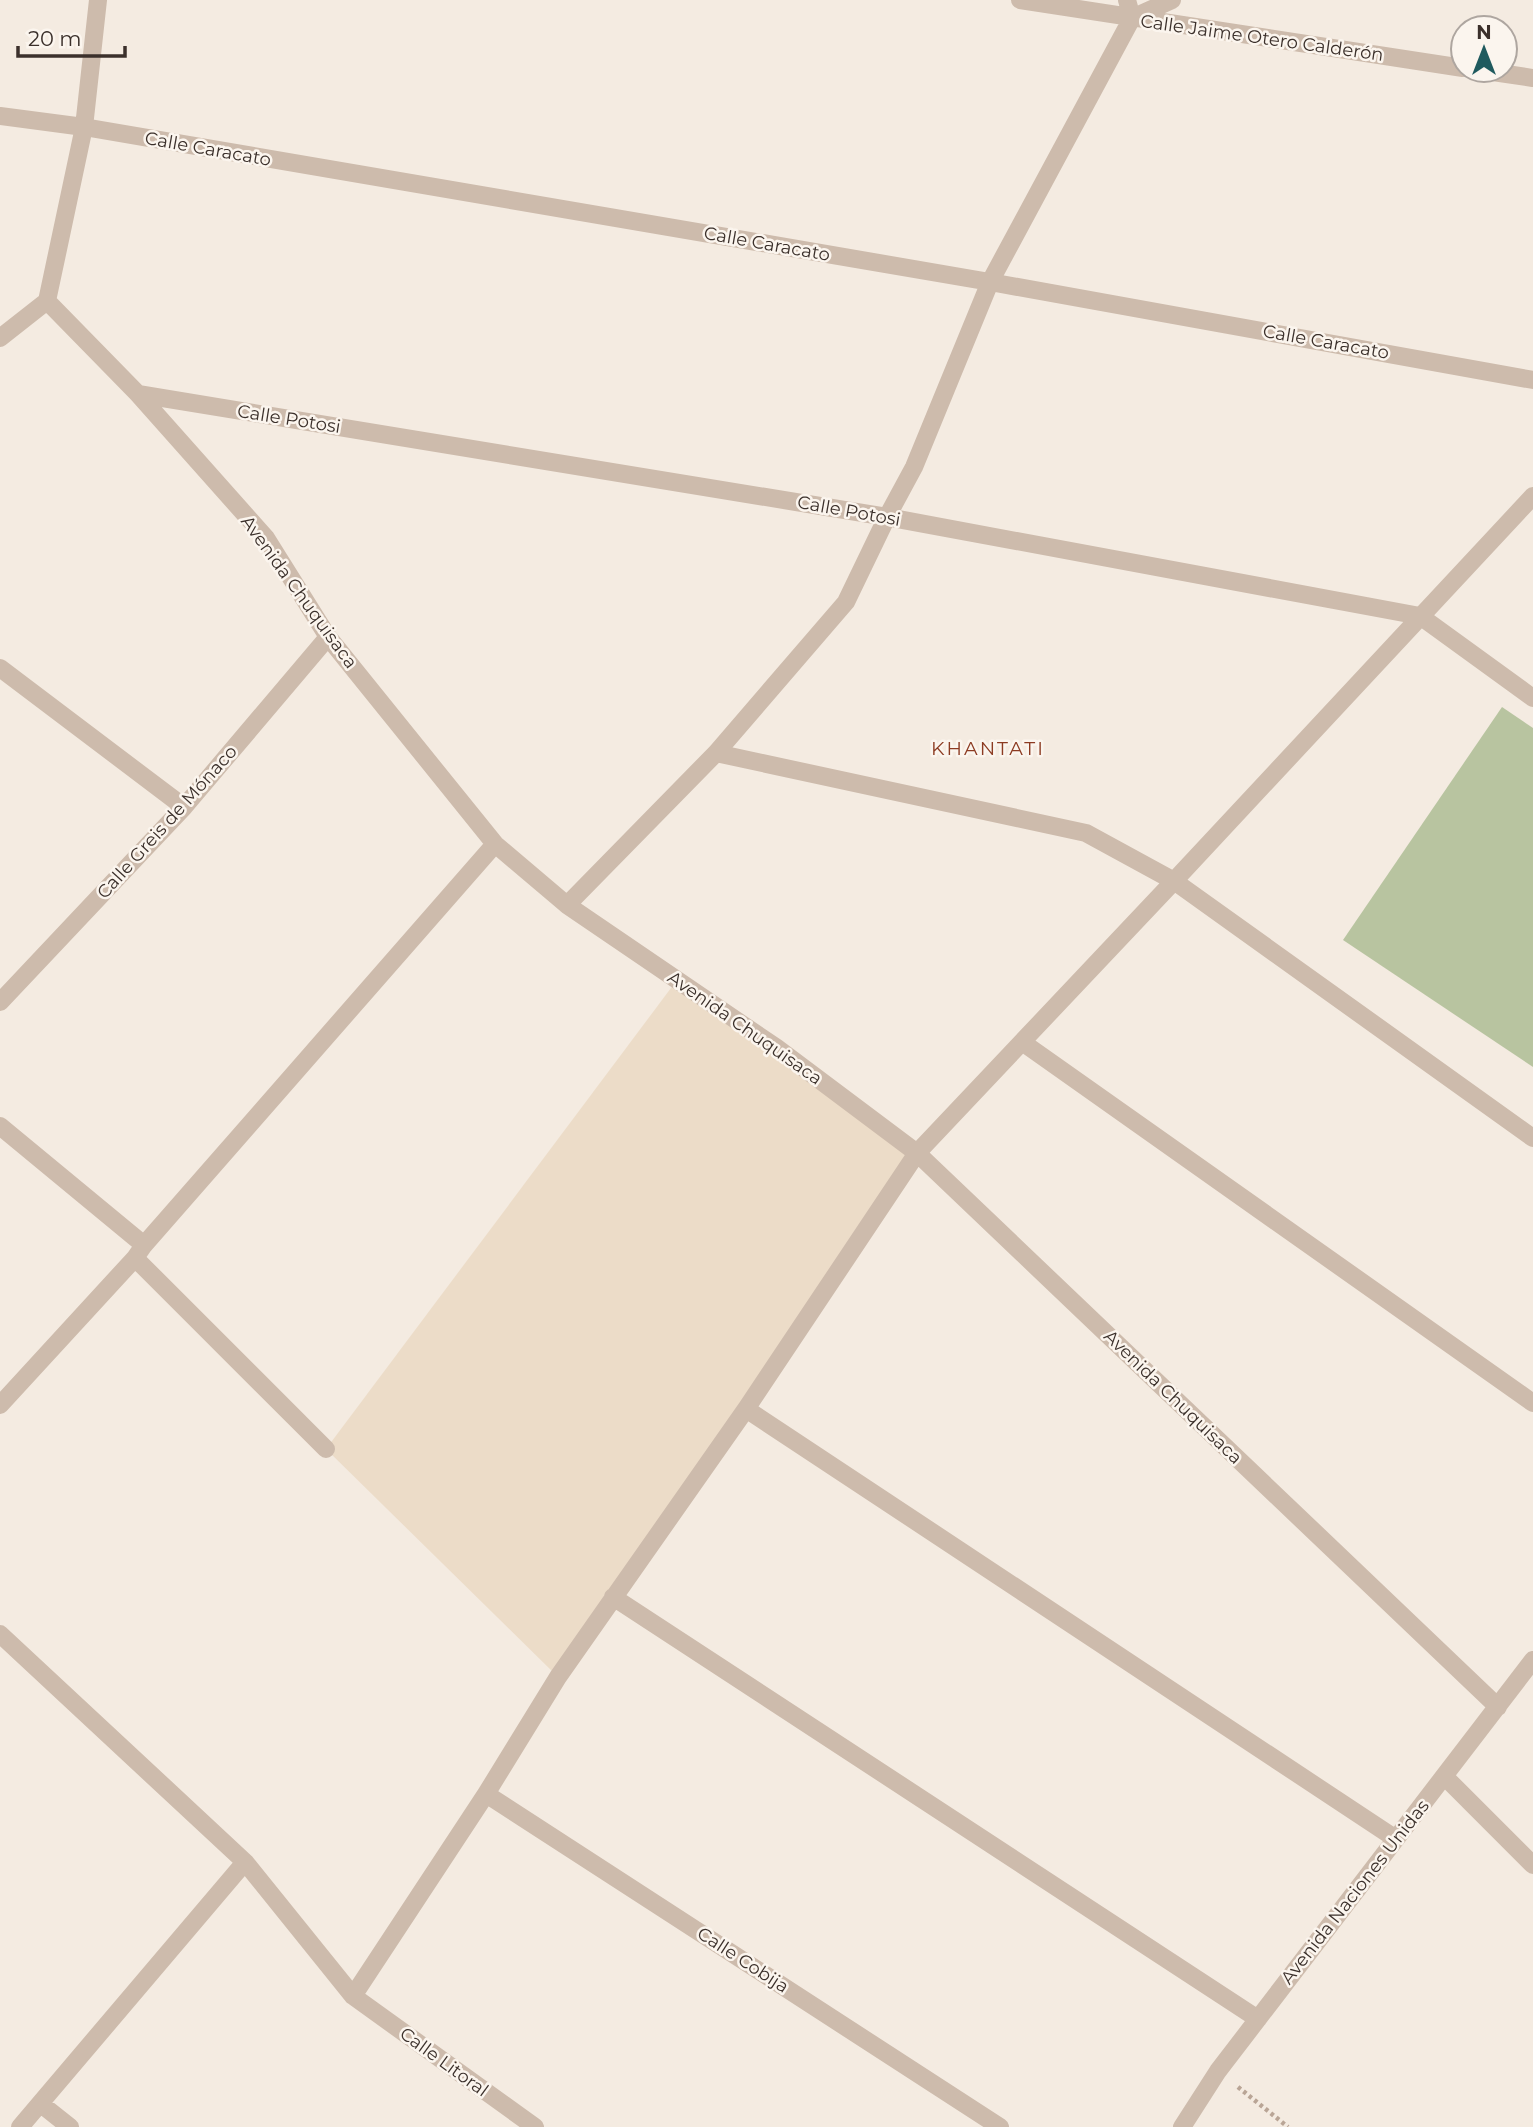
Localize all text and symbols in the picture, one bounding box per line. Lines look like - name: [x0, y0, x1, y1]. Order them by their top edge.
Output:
- street label: Calle Jaime Otero Calderón: [1139, 10, 1385, 66]
- scale bar: [18, 14, 124, 58]
- north arrow: [1449, 14, 1519, 84]
- text: N: [1476, 21, 1492, 44]
- text: 20 m: [28, 26, 82, 51]
- street label: Calle Caracato: [143, 127, 273, 171]
- street label: Calle Caracato: [702, 222, 832, 266]
- street label: Calle Caracato: [1261, 320, 1391, 364]
- street label: Calle Potosi: [236, 400, 342, 438]
- street label: Calle Potosi: [796, 491, 902, 531]
- street label: Avenida Chuquisaca: [236, 511, 362, 673]
- district label: KHANTATI: [931, 737, 1045, 760]
- street label: Calle Greis de Mónaco: [92, 741, 242, 903]
- street label: Avenida Chuquisaca: [663, 966, 827, 1090]
- street label: Avenida Chuquisaca: [1099, 1325, 1247, 1469]
- street label: Avenida Naciones Unidas: [1276, 1795, 1434, 1989]
- street label: Calle Cobija: [693, 1922, 793, 1998]
- street label: Calle Litoral: [395, 2023, 493, 2101]

